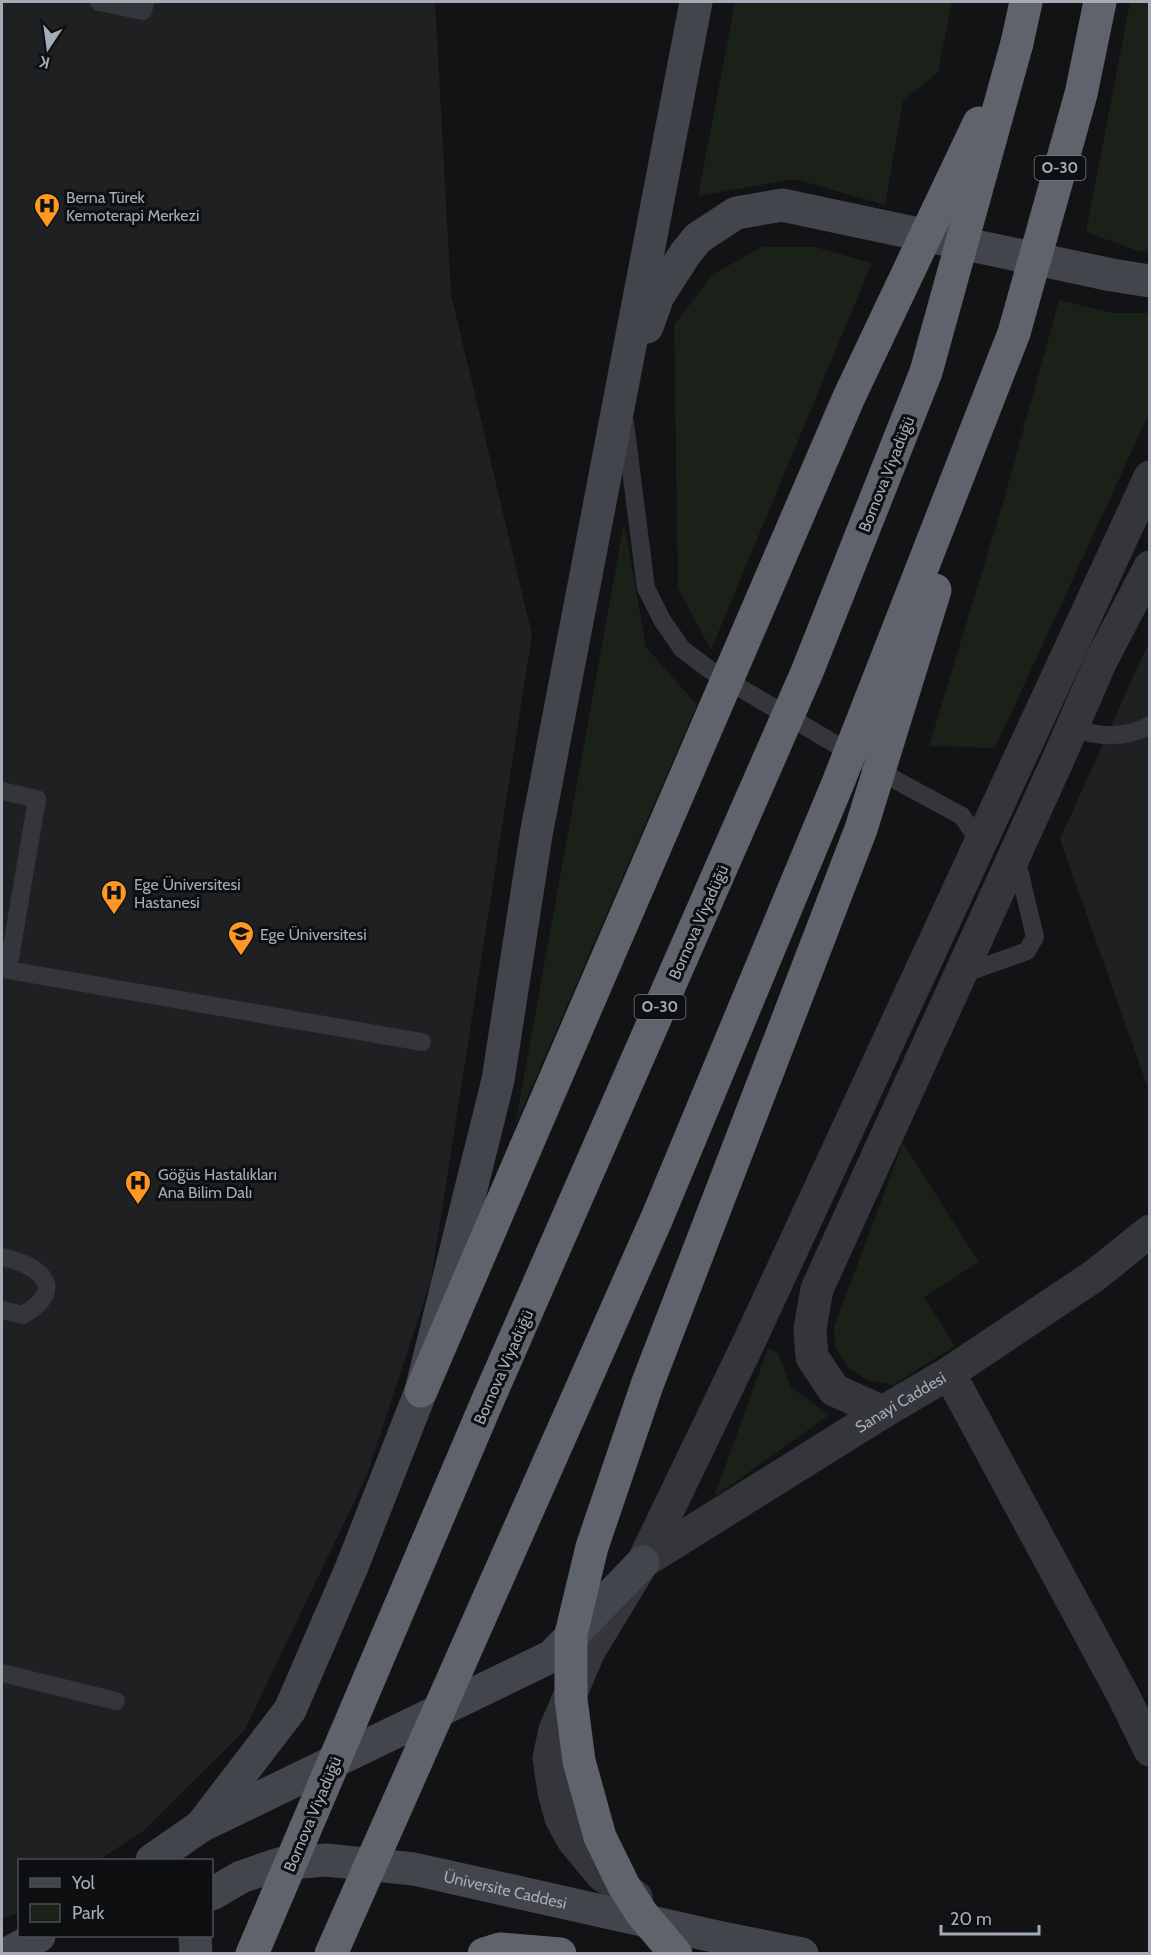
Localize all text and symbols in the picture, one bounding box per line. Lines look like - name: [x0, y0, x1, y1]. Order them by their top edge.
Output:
- north arrow: [18, 18, 78, 78]
- text: K: [38, 52, 52, 73]
- road number: O-30: [1034, 156, 1086, 180]
- place label: Berna Türek Kemoterapi Merkezi: [66, 188, 199, 225]
- hospital icon: Berna Türek Kemoterapi Merkezi: [32, 191, 62, 229]
- street label: Bornova Viyadüğü: [855, 414, 918, 535]
- street label: Bornova Viyadüğü: [665, 862, 732, 982]
- place label: Ege Üniversitesi Hastanesi: [134, 875, 241, 912]
- hospital icon: Ege Üniversitesi Hastanesi: [99, 878, 129, 916]
- school or university icon: Ege Üniversitesi: [226, 919, 256, 957]
- place label: Ege Üniversitesi: [260, 925, 367, 944]
- road number: O-30: [634, 995, 686, 1019]
- place label: Göğüs Hastalıkları Ana Bilim Dalı: [158, 1165, 277, 1202]
- hospital icon: Göğüs Hastalıkları Ana Bilim Dalı: [123, 1168, 153, 1206]
- street label: Bornova Viyadüğü: [470, 1307, 537, 1427]
- street label: Sanayi Caddesi: [852, 1368, 949, 1437]
- street label: Bornova Viyadüğü: [280, 1754, 345, 1875]
- legend: [18, 1859, 213, 1937]
- street label: Üniversite Caddesi: [442, 1867, 569, 1913]
- text: Yol: [71, 1872, 96, 1894]
- scale bar: [941, 1898, 1038, 1936]
- text: Park: [72, 1902, 105, 1924]
- text: 20 m: [950, 1908, 992, 1930]

